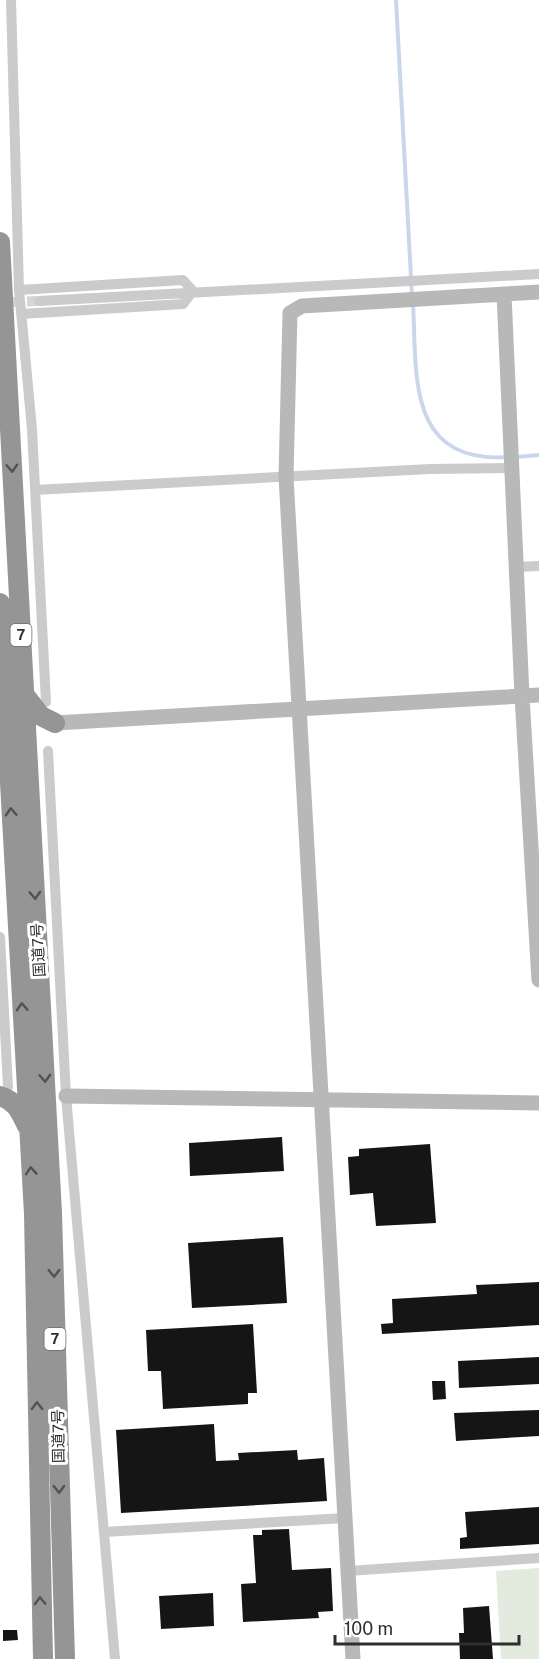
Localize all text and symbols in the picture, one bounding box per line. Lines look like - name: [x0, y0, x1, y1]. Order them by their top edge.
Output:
- one-way arrow: [5, 464, 18, 473]
- road number: 7: [10, 624, 32, 646]
- one-way arrow: [5, 807, 18, 816]
- one-way arrow: [28, 890, 41, 899]
- street label: 国道7号: [28, 923, 48, 977]
- one-way arrow: [15, 1002, 28, 1011]
- one-way arrow: [38, 1074, 51, 1083]
- one-way arrow: [25, 1167, 38, 1176]
- one-way arrow: [47, 1268, 60, 1277]
- road number: 7: [44, 1328, 66, 1350]
- one-way arrow: [31, 1401, 43, 1410]
- street label: 国道7号: [49, 1409, 67, 1463]
- one-way arrow: [53, 1484, 65, 1493]
- one-way arrow: [34, 1596, 47, 1605]
- scale bar: [335, 1608, 520, 1646]
- text: 100 m: [344, 1618, 393, 1639]

